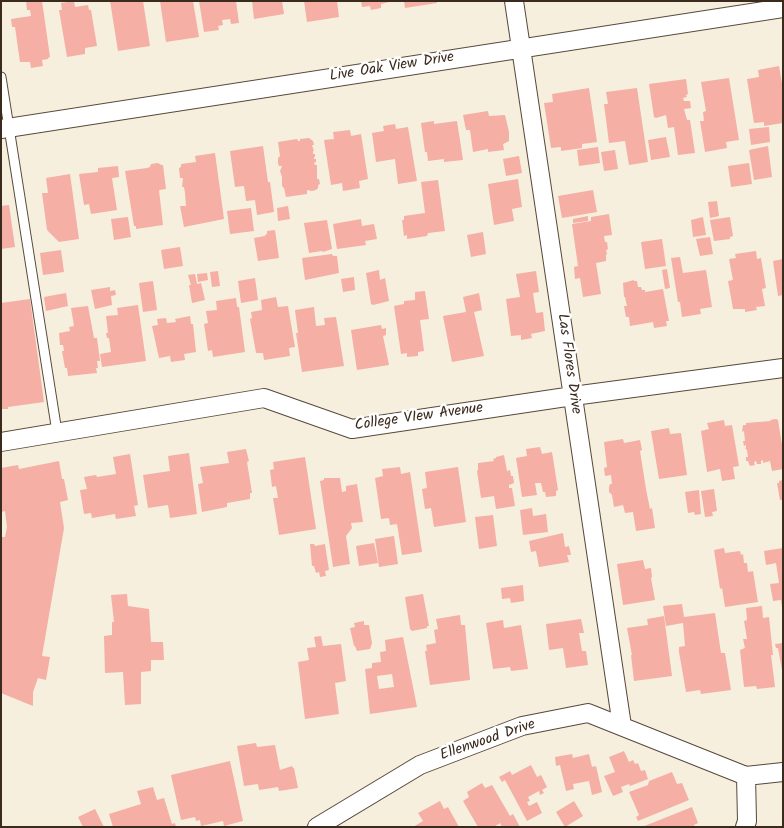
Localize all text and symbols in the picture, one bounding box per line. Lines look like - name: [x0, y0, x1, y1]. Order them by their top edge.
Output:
- street label: Live Oak View Drive: [328, 49, 456, 87]
- street label: Las Flores Drive: [552, 313, 584, 415]
- street label: College VIew Avenue: [354, 400, 484, 436]
- street label: Ellenwood Drive: [438, 716, 538, 766]

